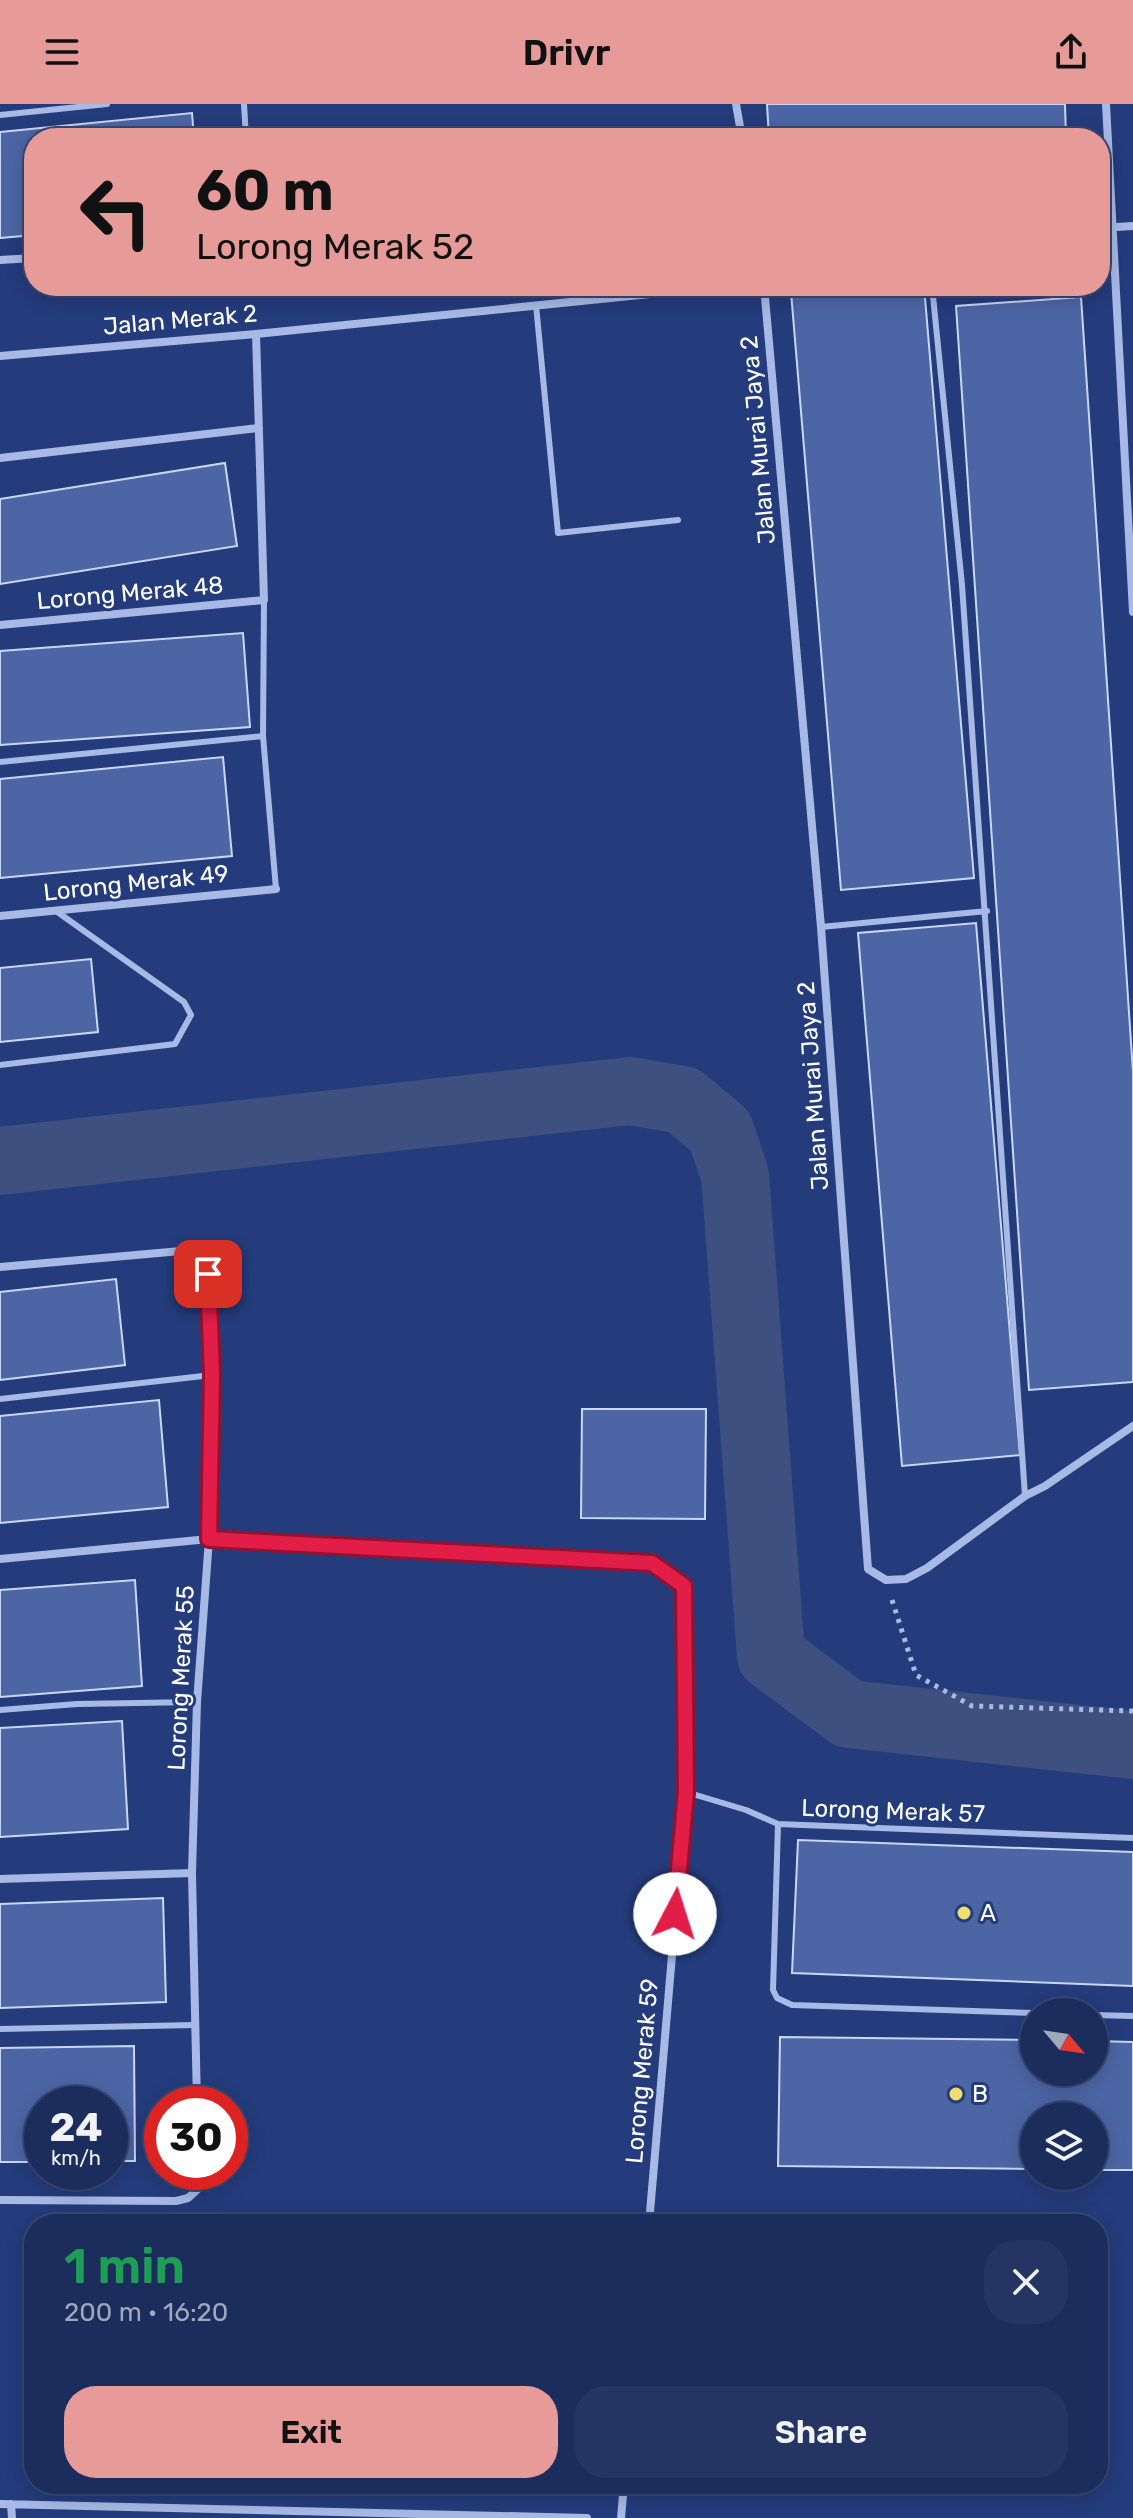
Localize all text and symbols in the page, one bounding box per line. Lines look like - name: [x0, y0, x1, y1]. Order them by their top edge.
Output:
- icon: menu: [40, 30, 84, 74]
- icon: share: [1049, 30, 1093, 74]
- text: Drivr: [523, 31, 610, 74]
- text: 60 m: [196, 158, 334, 224]
- icon: left: [64, 160, 168, 264]
- text: Lorong Merak 52: [196, 225, 474, 268]
- street label: Jalan Merak 2: [102, 299, 258, 341]
- street label: Jalan Murai Jaya 2: [735, 335, 781, 545]
- street label: Lorong Merak 48: [35, 571, 225, 615]
- street label: Lorong Merak 49: [42, 859, 230, 907]
- street label: Jalan Murai Jaya 2: [792, 981, 834, 1191]
- pin: [174, 1240, 242, 1308]
- icon: arrive: [186, 1252, 230, 1296]
- street label: Lorong Merak 55: [162, 1585, 200, 1771]
- street label: Lorong Merak 57: [801, 1794, 985, 1828]
- position arrow: [633, 1872, 717, 1956]
- place label: A: [980, 1899, 996, 1927]
- marker: A: [955, 1904, 973, 1922]
- street label: Lorong Merak 59: [620, 1977, 664, 2165]
- north arrow: [1020, 1998, 1108, 2086]
- map controls: [1020, 1998, 1108, 2190]
- place label: B: [972, 2080, 988, 2108]
- marker: B: [947, 2085, 965, 2103]
- speed limit sign: 30: [144, 2086, 248, 2190]
- button: layers: [1020, 2102, 1108, 2190]
- text: 24: [49, 2104, 103, 2151]
- text: km/h: [51, 2146, 101, 2170]
- text: 1 min: [64, 2238, 185, 2295]
- button: close: [984, 2240, 1068, 2324]
- text: 200 m · 16:20: [64, 2297, 228, 2328]
- button: Exit: [64, 2386, 558, 2478]
- button: Share: [574, 2386, 1068, 2478]

